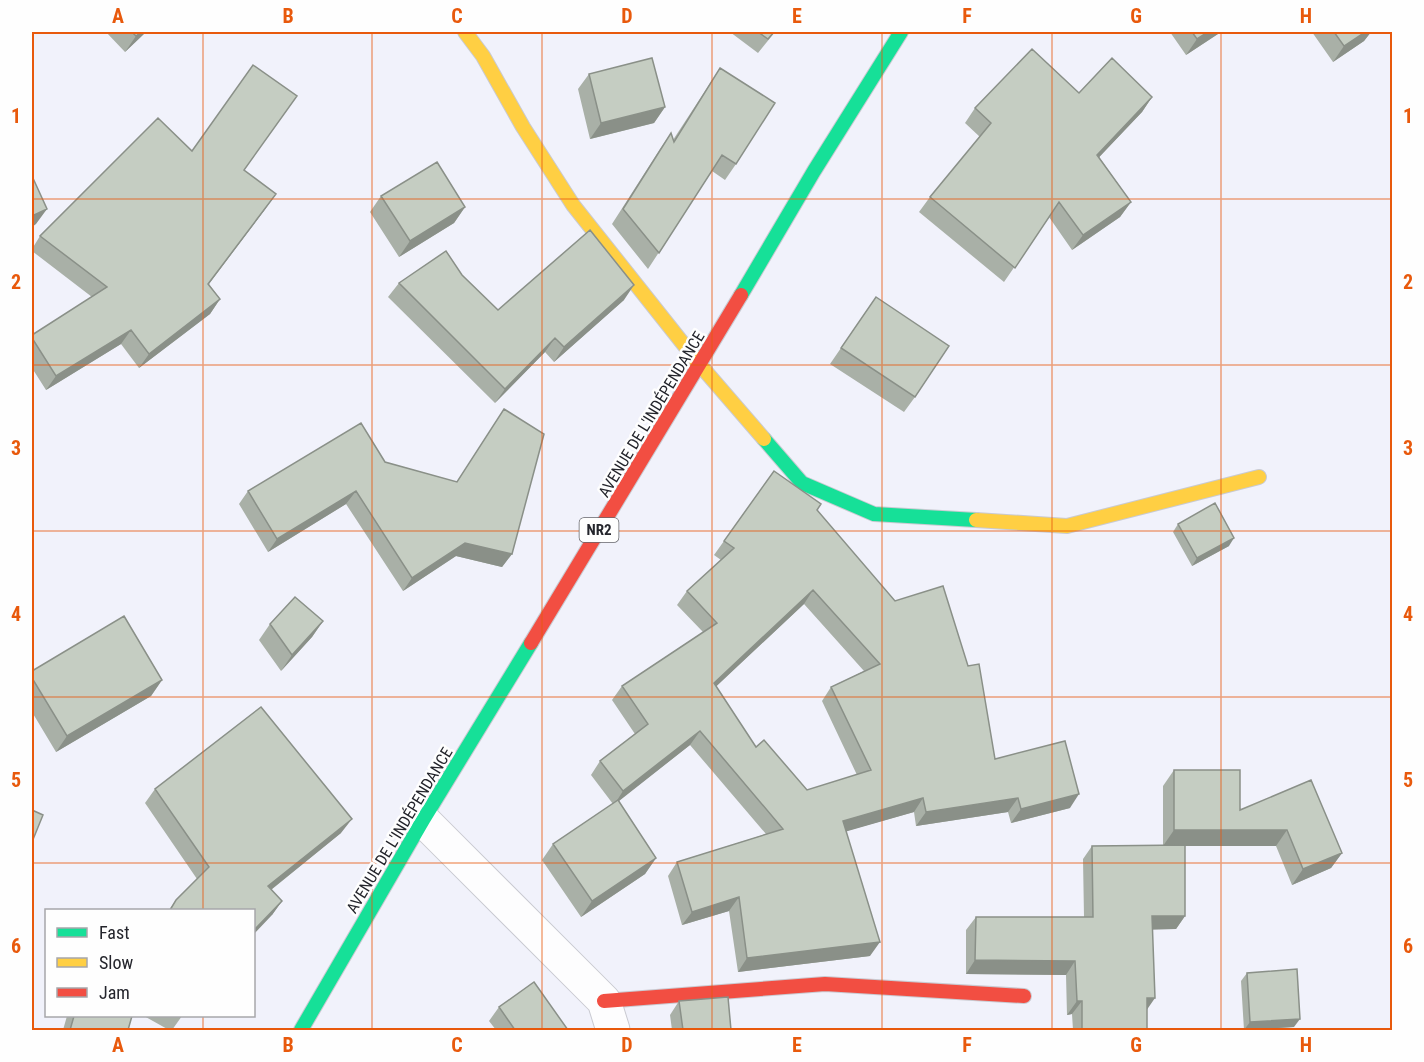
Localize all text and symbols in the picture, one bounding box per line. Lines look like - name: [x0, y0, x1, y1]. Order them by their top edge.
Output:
- text: A: [112, 4, 124, 28]
- text: B: [282, 4, 294, 28]
- text: C: [451, 4, 463, 28]
- text: D: [621, 4, 633, 28]
- text: E: [792, 4, 802, 28]
- text: F: [962, 4, 972, 28]
- text: G: [1130, 4, 1142, 28]
- text: H: [1300, 4, 1312, 28]
- text: 1: [11, 104, 21, 128]
- text: 1: [1403, 104, 1413, 128]
- text: 2: [11, 270, 21, 294]
- text: 2: [1403, 270, 1413, 294]
- street label: AVENUE DE L'INDÉPENDANCE: [594, 328, 709, 501]
- text: 3: [11, 436, 21, 460]
- text: 3: [1403, 436, 1413, 460]
- road number: NR2: [580, 518, 618, 542]
- text: 4: [11, 602, 21, 626]
- text: 4: [1403, 602, 1413, 626]
- street label: AVENUE DE L'INDÉPENDANCE: [342, 744, 457, 917]
- text: 5: [11, 768, 21, 792]
- text: 5: [1403, 768, 1413, 792]
- legend: [45, 909, 255, 1017]
- text: Fast: [99, 922, 130, 943]
- text: 6: [11, 934, 21, 958]
- text: 6: [1403, 934, 1413, 958]
- text: Slow: [99, 952, 134, 973]
- text: Jam: [99, 982, 130, 1003]
- text: A: [112, 1033, 124, 1057]
- text: B: [282, 1033, 294, 1057]
- text: C: [451, 1033, 463, 1057]
- text: D: [621, 1033, 633, 1057]
- text: E: [792, 1033, 802, 1057]
- text: F: [962, 1033, 972, 1057]
- text: G: [1130, 1033, 1142, 1057]
- text: H: [1300, 1033, 1312, 1057]

